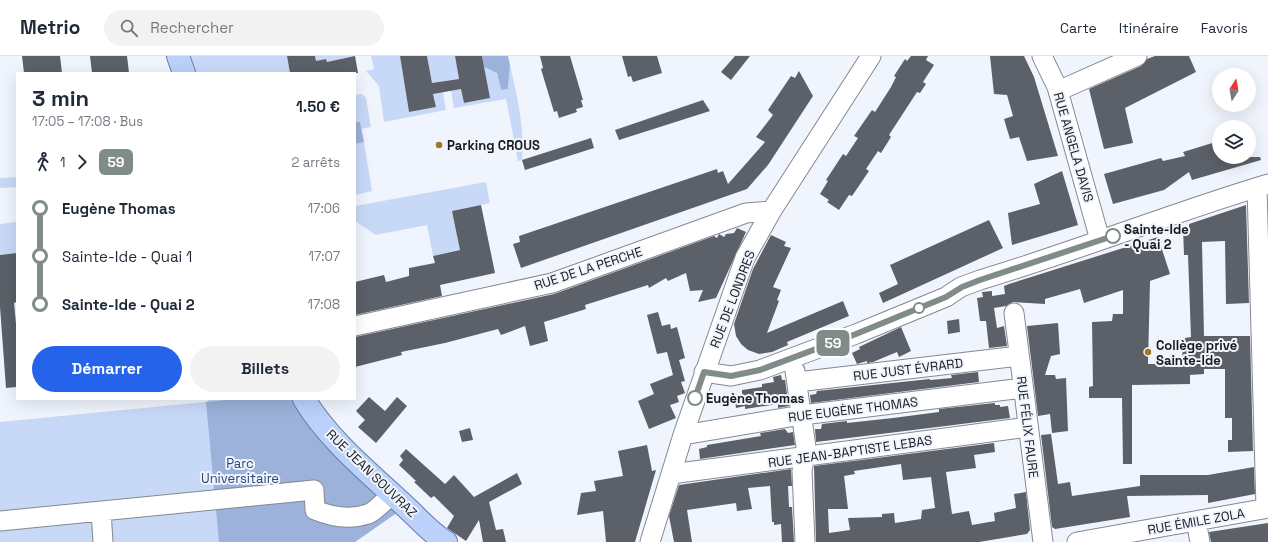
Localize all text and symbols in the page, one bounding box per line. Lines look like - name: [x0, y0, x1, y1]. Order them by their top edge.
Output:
- search box: [104, 10, 384, 46]
- text: Metrio: [20, 15, 80, 40]
- icon: search: [118, 17, 140, 39]
- text: Rechercher: [150, 18, 234, 37]
- text: Carte: [1060, 19, 1097, 37]
- text: Itinéraire: [1119, 19, 1179, 37]
- text: Favoris: [1201, 19, 1248, 37]
- north arrow: [1212, 68, 1256, 112]
- map controls: [1212, 68, 1256, 164]
- text: 3 min: [32, 84, 89, 112]
- street label: RUE ANGELA DAVIS: [1050, 90, 1097, 204]
- text: 1.50 €: [296, 97, 340, 116]
- text: 17:05 – 17:08 · Bus: [32, 113, 143, 130]
- button: layers: [1212, 120, 1256, 164]
- place label: Parking CROUS: [447, 137, 540, 154]
- marker: Parking CROUS: [434, 140, 444, 150]
- icon: walk: [32, 151, 54, 173]
- icon: forward: [71, 151, 93, 173]
- text: 59: [107, 153, 125, 171]
- text: 1: [60, 154, 65, 171]
- text: 2 arrêts: [292, 154, 340, 171]
- text: Eugène Thomas: [62, 199, 176, 218]
- text: 17:06: [308, 200, 340, 217]
- place label: Sainte-Ide - Quai 2: [1124, 221, 1189, 253]
- marker: Sainte-Ide - Quai 2: [1105, 228, 1121, 244]
- street label: RUE DE LA PERCHE: [532, 243, 644, 294]
- text: Sainte-Ide - Quai 1: [62, 247, 192, 266]
- text: 17:07: [309, 248, 340, 265]
- street label: RUE DE LONDRES: [706, 248, 759, 350]
- text: Sainte-Ide - Quai 2: [62, 295, 195, 314]
- text: 17:08: [308, 296, 340, 313]
- unlabelled marker: [913, 302, 925, 314]
- line badge: 59: [815, 330, 851, 356]
- text: 59: [824, 334, 842, 352]
- place label: Collège privé Sainte-Ide: [1156, 337, 1237, 369]
- button: Démarrer: [32, 346, 182, 392]
- button: Billets: [190, 346, 340, 392]
- marker: Collège privé Sainte-Ide: [1143, 347, 1153, 357]
- street label: RUE JUST ÉVRARD: [852, 354, 964, 385]
- street label: RUE FÉLIX FAURE: [1013, 375, 1042, 479]
- marker: Eugène Thomas: [687, 390, 703, 406]
- place label: Eugène Thomas: [706, 390, 805, 407]
- street label: RUE EUGÈNE THOMAS: [787, 393, 919, 426]
- street label: RUE JEAN SOUVRAZ: [323, 426, 421, 521]
- street label: RUE JEAN-BAPTISTE LEBAS: [767, 432, 933, 471]
- park label: Parc Universitaire: [201, 455, 279, 487]
- street label: RUE ÉMILE ZOLA: [1146, 505, 1246, 538]

